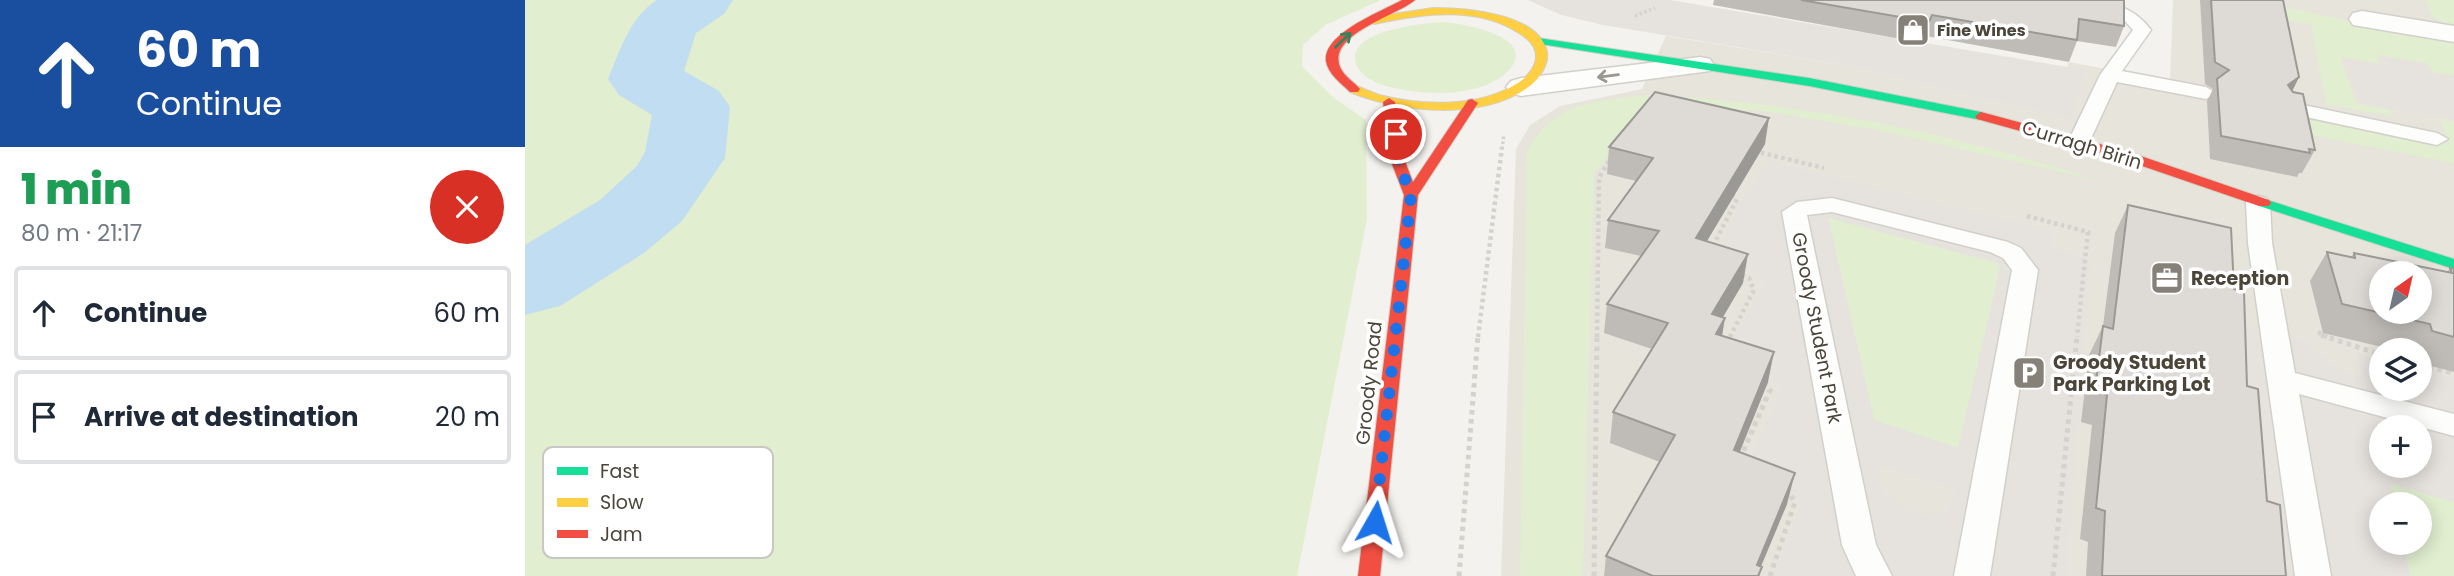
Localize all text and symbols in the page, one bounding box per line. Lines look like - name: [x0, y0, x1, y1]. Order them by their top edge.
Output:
- shop icon: Fine Wines: [1894, 11, 1932, 49]
- text: 60 m: [136, 16, 261, 84]
- place label: Fine Wines: [1937, 19, 2026, 42]
- icon: ahead: [21, 28, 112, 119]
- one-way arrow: [1334, 32, 1352, 48]
- one-way arrow: [1597, 70, 1620, 83]
- text: Continue: [136, 81, 282, 126]
- pin: [1366, 104, 1426, 164]
- street label: Curragh Birin: [2019, 114, 2145, 176]
- icon: arrive: [1377, 115, 1415, 153]
- text: 1 min: [21, 160, 132, 219]
- button: close: [430, 170, 504, 244]
- text: 80 m · 21:17: [21, 217, 142, 249]
- street label: Groody Student Park: [1785, 230, 1849, 426]
- office icon: Reception: [2148, 259, 2186, 297]
- north arrow: [2369, 261, 2433, 324]
- map controls: [2369, 261, 2432, 555]
- place label: Reception: [2191, 265, 2289, 292]
- icon: ahead: [25, 294, 63, 332]
- text: Continue: [84, 295, 207, 331]
- text: 60 m: [433, 295, 500, 331]
- street label: Groody Road: [1349, 320, 1389, 446]
- button: layers: [2369, 338, 2432, 401]
- place label: Groody Student Park Parking Lot: [2053, 349, 2211, 398]
- parking icon: Groody Student Park Parking Lot: [2010, 354, 2048, 392]
- icon: arrive: [25, 398, 63, 436]
- text: Arrive at destination: [84, 399, 359, 435]
- text: 20 m: [435, 399, 500, 435]
- button: +: [2369, 415, 2432, 478]
- legend: [543, 447, 773, 558]
- text: Fast: [600, 458, 639, 485]
- position arrow: [1338, 485, 1412, 559]
- text: Slow: [600, 489, 644, 516]
- button: −: [2369, 492, 2432, 555]
- text: Jam: [600, 521, 642, 548]

